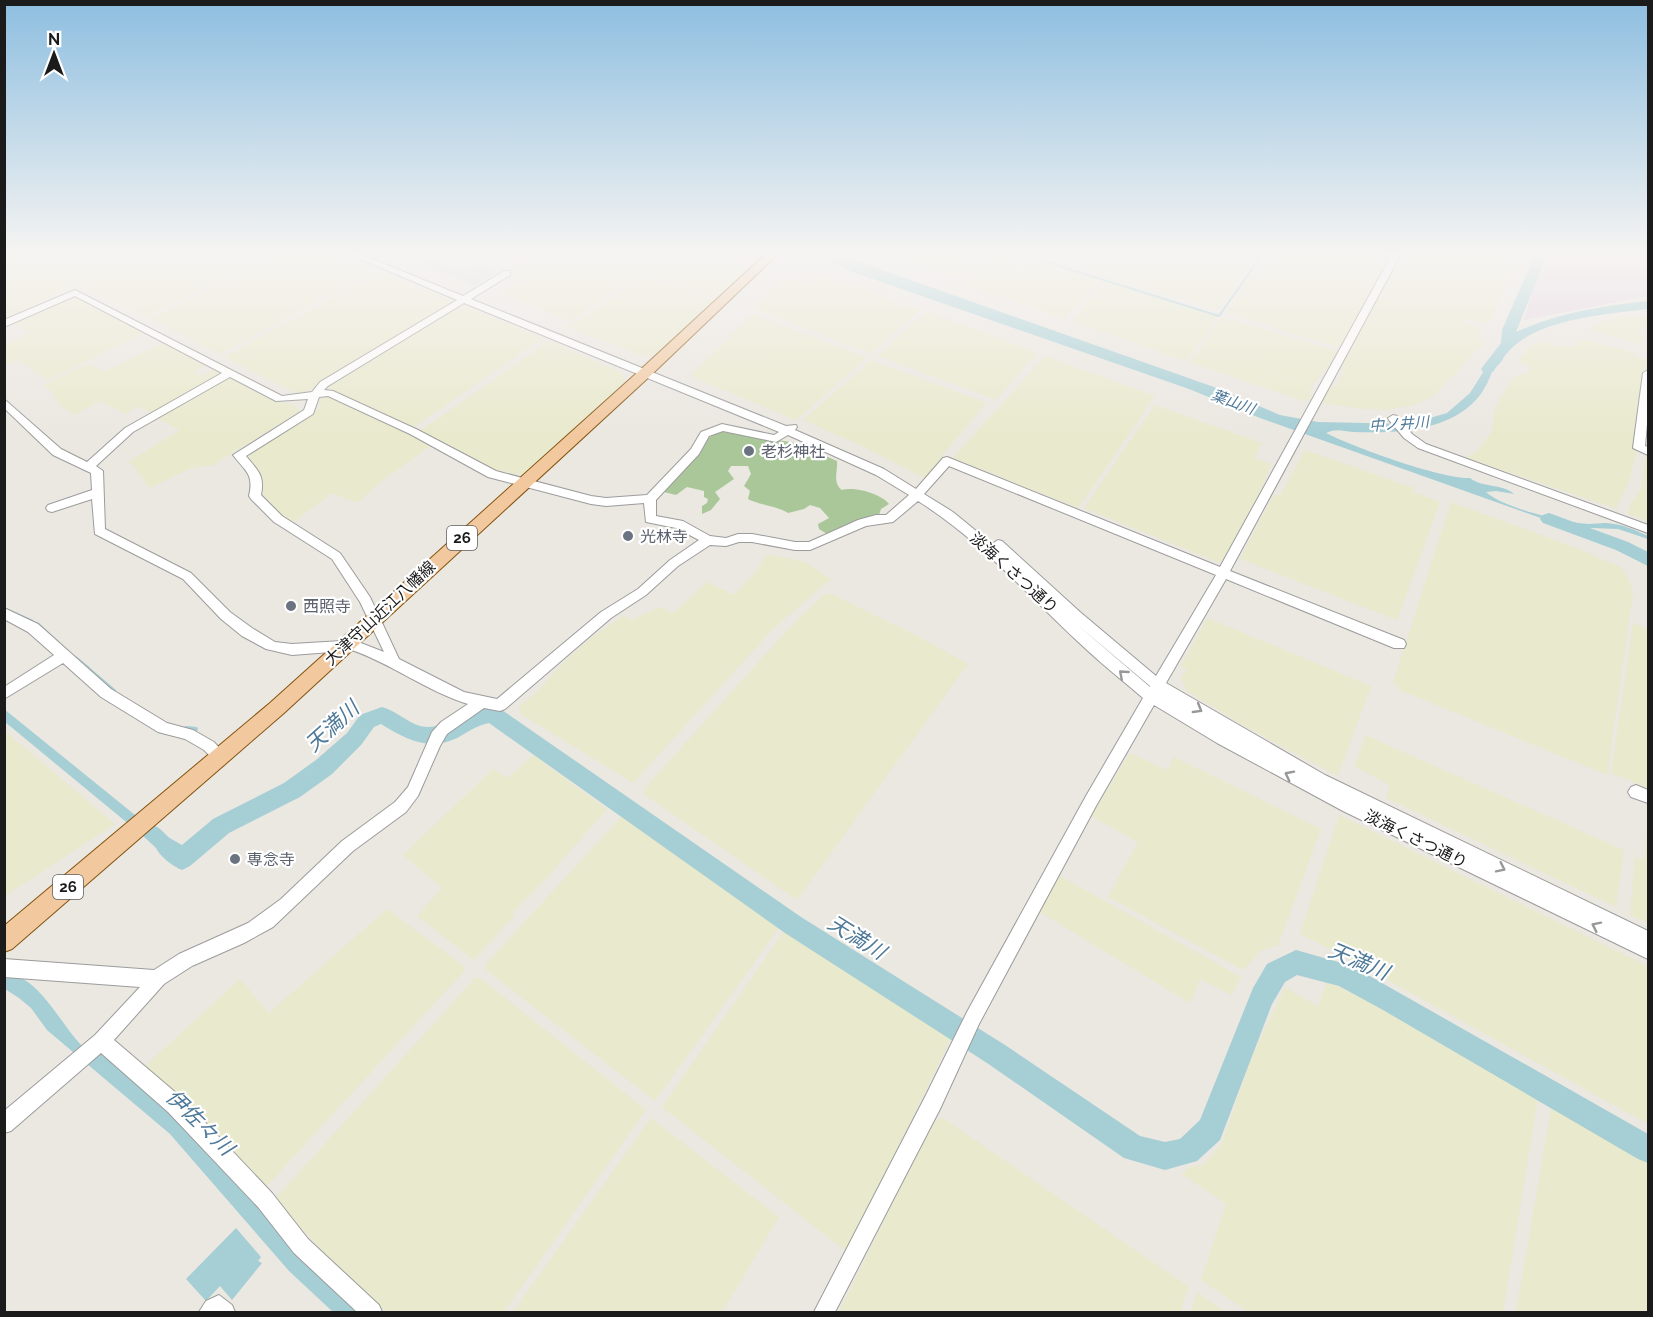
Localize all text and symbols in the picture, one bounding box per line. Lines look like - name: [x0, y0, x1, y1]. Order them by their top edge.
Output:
- north arrow: [24, 24, 84, 84]
- text: N: [48, 30, 60, 49]
- water label: 葉山川: [1209, 386, 1259, 419]
- water label: 中ノ井川: [1368, 413, 1432, 435]
- place label: 老杉神社: [761, 442, 825, 461]
- marker: 老杉神社: [742, 444, 756, 458]
- road number: 26: [447, 526, 477, 550]
- place label: 光林寺: [640, 527, 688, 546]
- street label: 淡海くさつ通り: [966, 528, 1062, 618]
- marker: 光林寺: [621, 529, 635, 543]
- street label: 大津守山近江八幡線: [321, 557, 439, 669]
- place label: 西照寺: [303, 597, 351, 616]
- marker: 西照寺: [284, 599, 298, 613]
- one-way arrow: [1119, 670, 1130, 681]
- water label: 天満川: [300, 694, 365, 756]
- one-way arrow: [1192, 702, 1202, 714]
- one-way arrow: [1284, 771, 1295, 782]
- street label: 淡海くさつ通り: [1361, 806, 1471, 872]
- place label: 専念寺: [247, 850, 295, 869]
- marker: 専念寺: [228, 852, 242, 866]
- one-way arrow: [1495, 860, 1506, 872]
- road number: 26: [53, 875, 83, 899]
- water label: 天満川: [824, 910, 892, 965]
- one-way arrow: [1591, 921, 1602, 933]
- water label: 天満川: [1325, 937, 1395, 986]
- water label: 伊佐々川: [161, 1084, 240, 1162]

